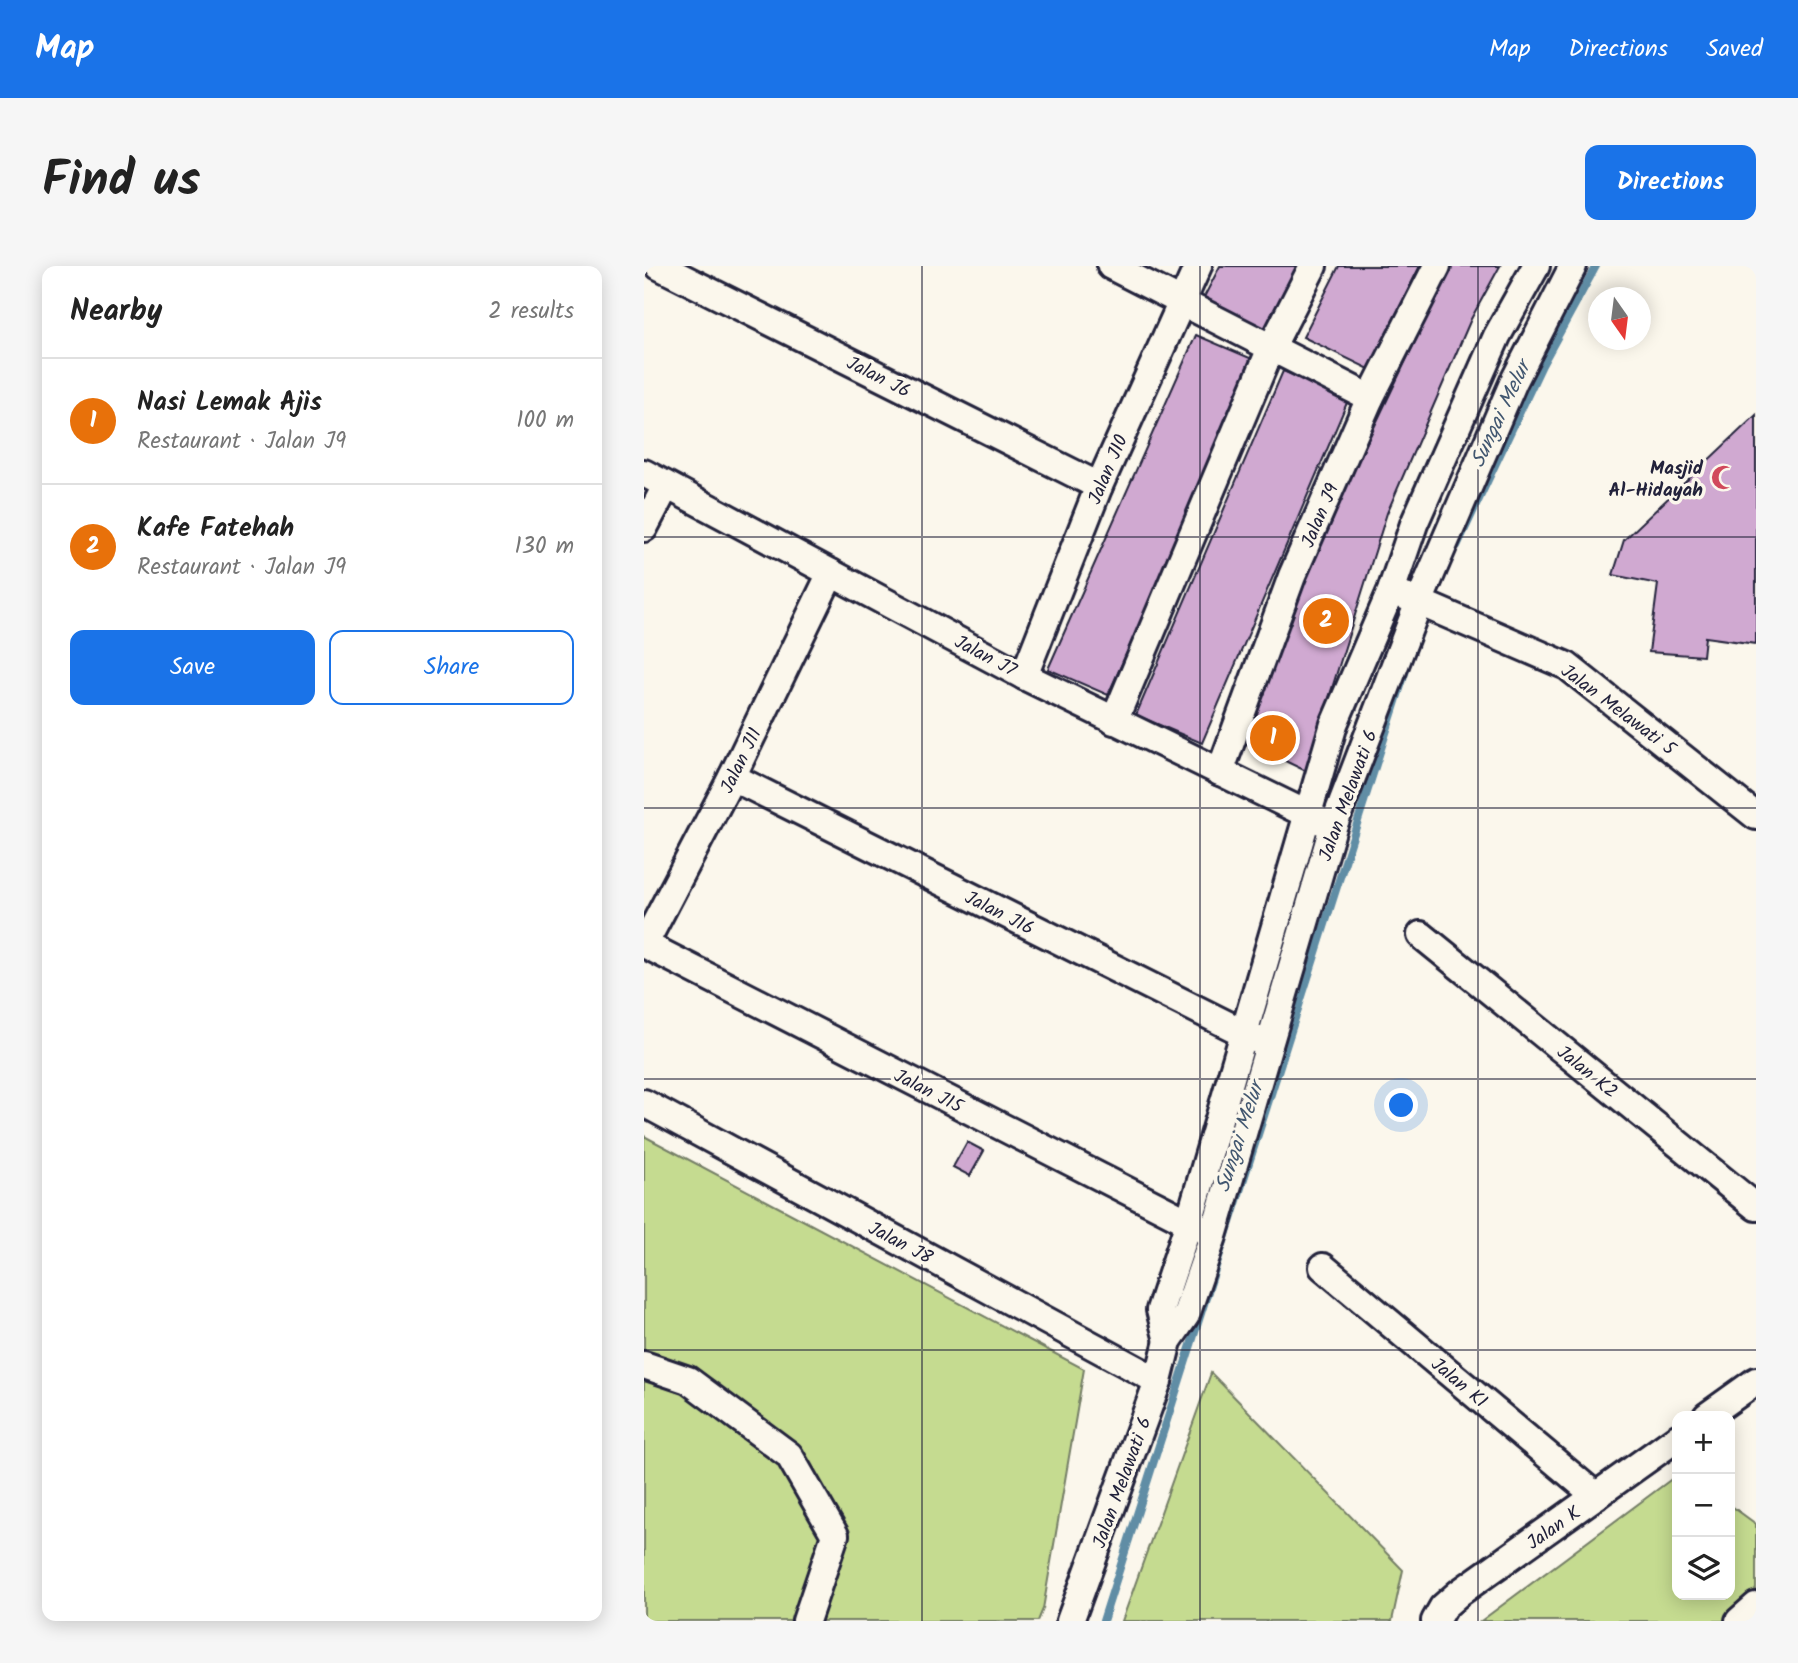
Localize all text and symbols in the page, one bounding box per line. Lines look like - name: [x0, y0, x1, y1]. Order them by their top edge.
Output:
- text: Map: [35, 23, 95, 76]
- text: Map: [1489, 30, 1531, 69]
- text: Directions: [1569, 30, 1668, 69]
- text: Saved: [1706, 30, 1763, 69]
- text: Find us: [42, 143, 200, 221]
- button: Directions: [1585, 145, 1756, 220]
- north arrow: [1588, 287, 1651, 350]
- text: Nearby: [70, 288, 162, 336]
- text: 2 results: [488, 294, 574, 330]
- street label: Jalan J6: [841, 349, 915, 407]
- water label: Sungai Melur: [1462, 352, 1542, 473]
- text: Nasi Lemak Ajis: [137, 382, 322, 424]
- text: 1: [90, 403, 96, 439]
- text: 100 m: [516, 403, 574, 439]
- text: Restaurant · Jalan J9: [137, 424, 346, 460]
- street label: Jalan J10: [1081, 430, 1137, 509]
- place label: Masjid Al-Hidayah: [1608, 454, 1704, 506]
- mosque icon: Masjid Al-Hidayah: [1709, 464, 1737, 492]
- street label: Jalan J9: [1294, 479, 1348, 553]
- text: Kafe Fatehah: [137, 508, 294, 550]
- text: 2: [86, 529, 100, 565]
- text: 130 m: [515, 529, 574, 565]
- text: Restaurant · Jalan J9: [137, 550, 346, 586]
- pin: 2: [1303, 595, 1349, 647]
- street label: Jalan J7: [949, 628, 1023, 686]
- button: Save: [70, 630, 315, 705]
- button: Share: [329, 630, 574, 705]
- street label: Jalan Melawati 5: [1554, 657, 1683, 765]
- pin: 1: [1250, 712, 1296, 764]
- street label: Jalan J11: [713, 723, 771, 799]
- street label: Jalan Melawati 6: [1311, 726, 1387, 866]
- street label: Jalan J16: [959, 883, 1039, 944]
- street label: Jalan K2: [1550, 1038, 1624, 1107]
- street label: Jalan J15: [888, 1062, 970, 1123]
- water label: Sungai Melur: [1207, 1074, 1275, 1197]
- your location: [1384, 1088, 1418, 1122]
- street label: Jalan J8: [862, 1214, 938, 1274]
- street label: Jalan K1: [1424, 1351, 1494, 1416]
- map controls: [1672, 1411, 1735, 1600]
- button: +: [1672, 1411, 1735, 1474]
- street label: Jalan Melawati 6: [1085, 1413, 1161, 1553]
- button: −: [1672, 1474, 1735, 1537]
- street label: Jalan K: [1521, 1499, 1588, 1558]
- button: layers: [1672, 1537, 1735, 1600]

